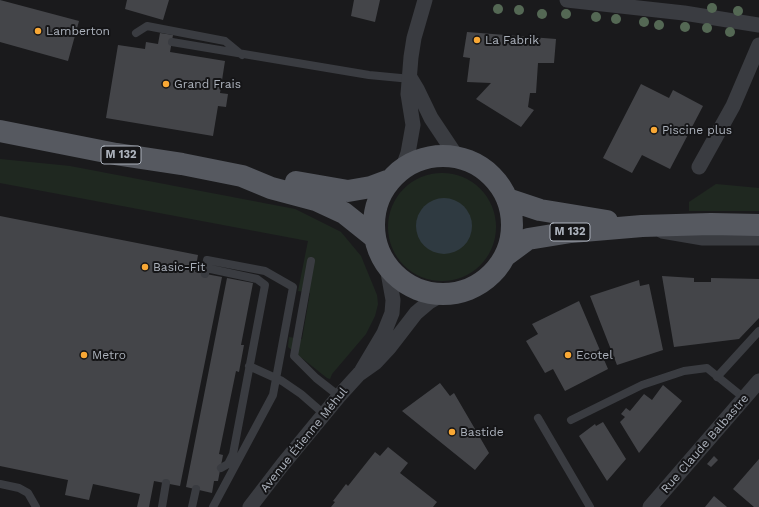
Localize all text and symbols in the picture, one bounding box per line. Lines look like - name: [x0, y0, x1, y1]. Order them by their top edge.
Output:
- place label: Lamberton: [46, 24, 110, 38]
- marker: Lamberton: [33, 26, 43, 36]
- place label: La Fabrik: [485, 33, 539, 47]
- marker: La Fabrik: [472, 35, 482, 45]
- place label: Grand Frais: [174, 77, 241, 91]
- marker: Grand Frais: [161, 79, 171, 89]
- place label: Piscine plus: [662, 123, 732, 137]
- marker: Piscine plus: [649, 125, 659, 135]
- road number: M 132: [101, 146, 141, 164]
- road number: M 132: [550, 223, 590, 241]
- place label: Basic-Fit: [153, 260, 205, 274]
- marker: Basic-Fit: [140, 262, 150, 272]
- place label: Metro: [92, 348, 126, 362]
- place label: Ecotel: [576, 348, 613, 362]
- marker: Metro: [79, 350, 89, 360]
- marker: Ecotel: [563, 350, 573, 360]
- street label: Avenue Étienne Méhul: [257, 385, 351, 495]
- street label: Rue Claude Balbastre: [658, 392, 752, 496]
- place label: Bastide: [460, 425, 504, 439]
- marker: Bastide: [447, 427, 457, 437]

